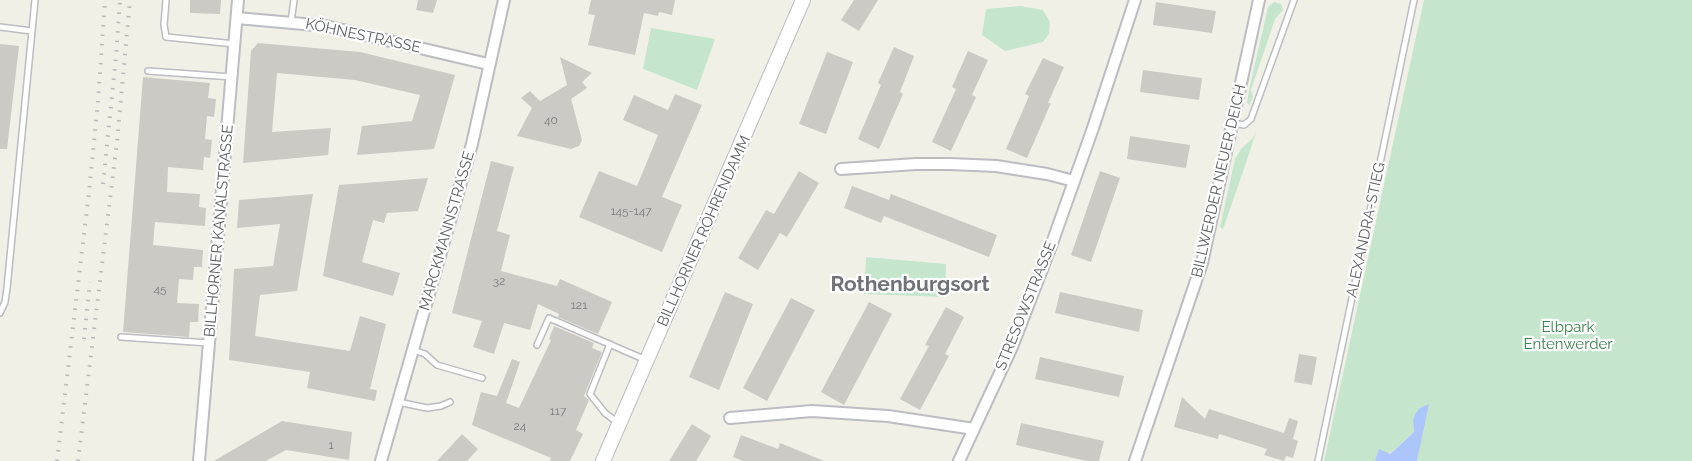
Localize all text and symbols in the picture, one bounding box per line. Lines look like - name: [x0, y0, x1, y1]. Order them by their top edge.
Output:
- street label: KÖHNESTRASSE: [304, 15, 422, 57]
- street label: BILLWERDER NEUER DEICH: [1188, 83, 1250, 279]
- house number: 40: [544, 113, 558, 127]
- street label: BILLHORNER KANALSTRASSE: [201, 124, 237, 338]
- street label: BILLHORNER RÖHRENDAMM: [654, 133, 754, 329]
- street label: MARCKMANNSTRASSE: [416, 149, 478, 313]
- street label: ALEXANDRA-STIEG: [1343, 161, 1389, 299]
- house number: 145-147: [610, 204, 652, 218]
- street label: STRESOWSTRASSE: [992, 239, 1060, 373]
- district label: Rothenburgsort: [830, 272, 990, 298]
- house number: 32: [493, 274, 505, 288]
- house number: 45: [153, 282, 167, 296]
- house number: 121: [571, 298, 587, 312]
- park label: Elbpark Entenwerder: [1523, 318, 1613, 353]
- house number: 117: [550, 404, 566, 418]
- house number: 24: [514, 419, 526, 433]
- house number: 1: [328, 438, 334, 452]

